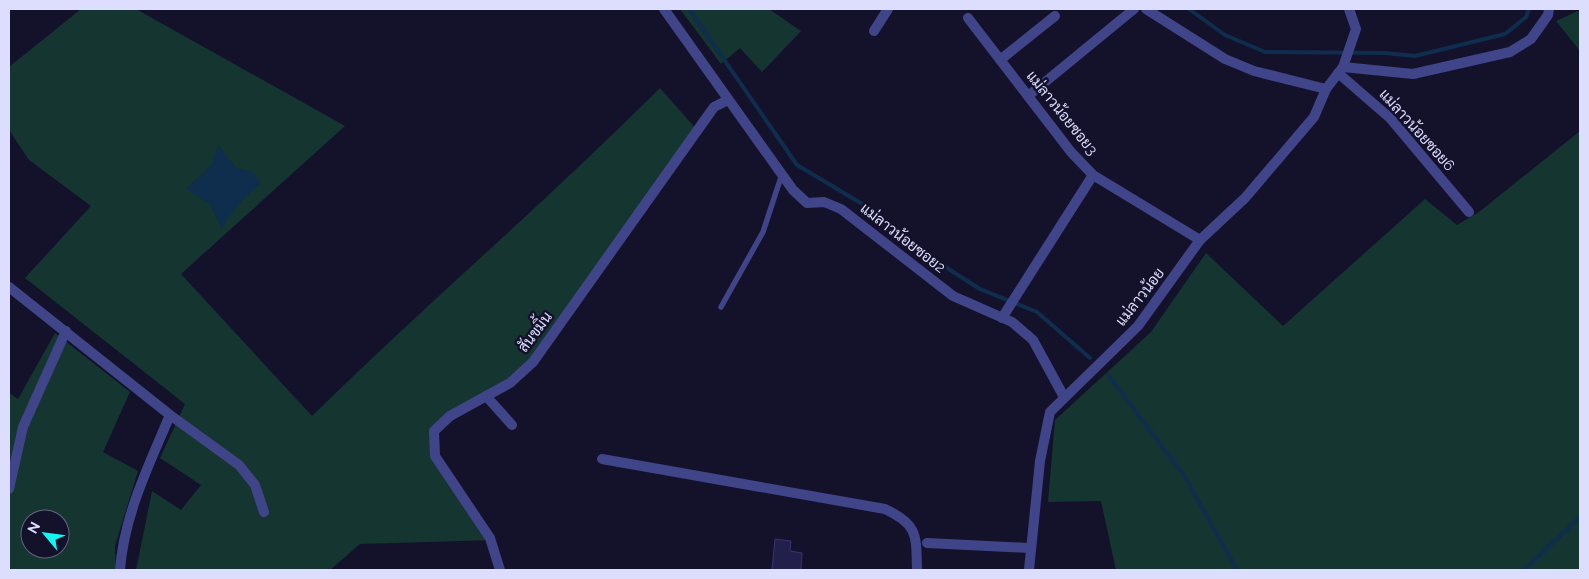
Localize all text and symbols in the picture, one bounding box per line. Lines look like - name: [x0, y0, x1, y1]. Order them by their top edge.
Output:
- street label: แม่ลาวน้อยซอย3: [1023, 67, 1102, 159]
- street label: แม่ลาวน้อยซอย6: [1375, 85, 1459, 175]
- street label: แม่ลาวน้อยซอย2: [857, 198, 950, 277]
- street label: แม่ลาวน้อย: [1111, 264, 1168, 330]
- street label: สันขมิ้น: [510, 305, 556, 356]
- north arrow: [20, 509, 70, 559]
- text: N: [24, 519, 43, 536]

